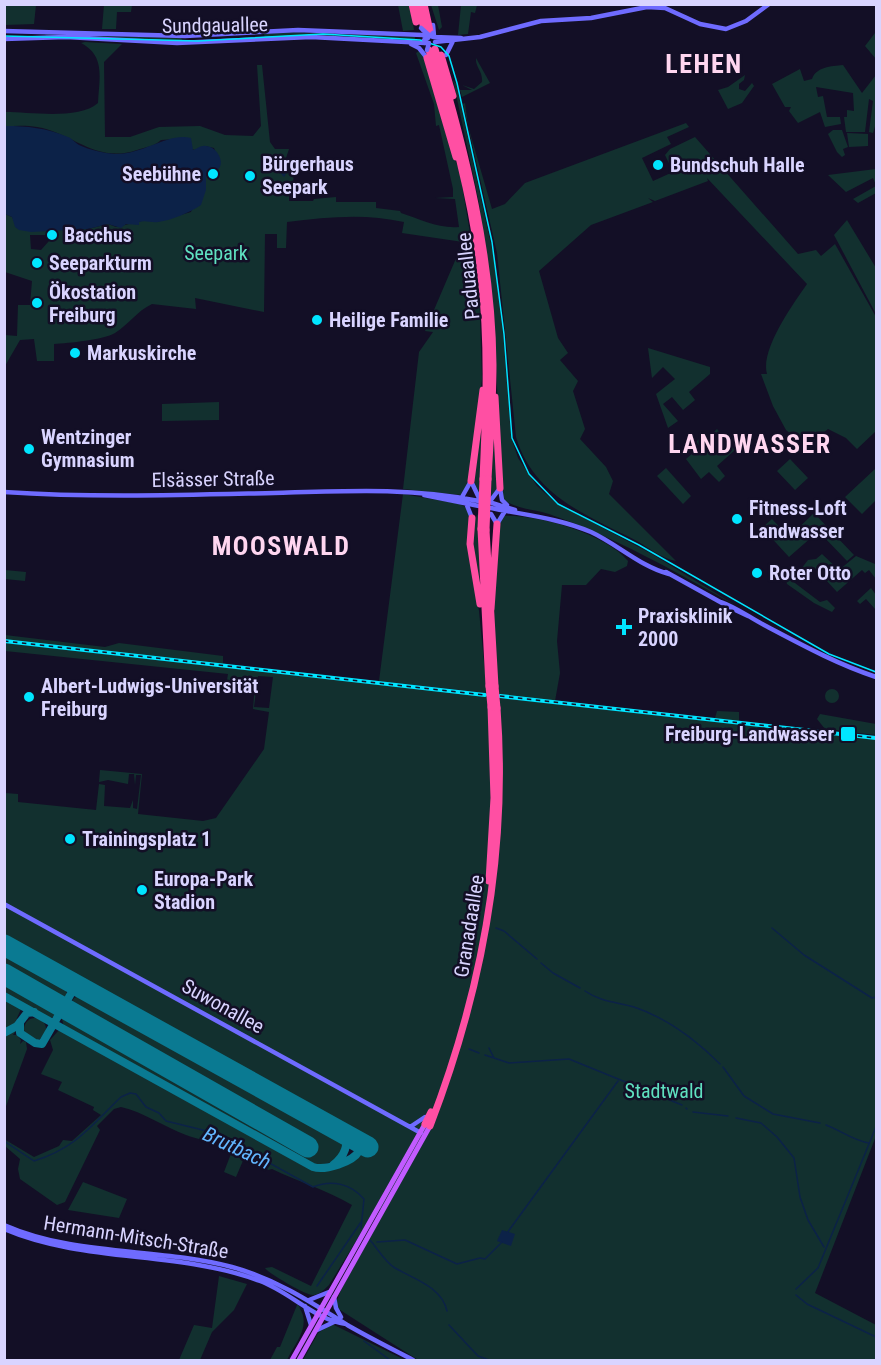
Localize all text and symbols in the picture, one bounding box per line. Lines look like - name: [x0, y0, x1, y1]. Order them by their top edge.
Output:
- street label: Sundgauallee: [162, 12, 268, 38]
- district label: LEHEN: [665, 49, 743, 79]
- place label: Bürgerhaus Seepark: [262, 152, 354, 199]
- place label: Bundschuh Halle: [670, 153, 805, 177]
- marker: Bundschuh Halle: [651, 158, 665, 172]
- place label: Seebühne: [122, 162, 201, 186]
- marker: Seebühne: [206, 167, 220, 181]
- marker: Bürgerhaus Seepark: [243, 169, 257, 183]
- place label: Bacchus: [64, 223, 132, 247]
- marker: Bacchus: [45, 228, 59, 242]
- street label: Paduaallee: [452, 231, 484, 321]
- park label: Seepark: [184, 241, 248, 265]
- place label: Seeparkturm: [49, 251, 152, 275]
- marker: Seeparkturm: [30, 256, 44, 270]
- place label: Ökostation Freiburg: [49, 280, 136, 327]
- marker: Ökostation Freiburg: [30, 296, 44, 310]
- place label: Heilige Familie: [329, 308, 448, 332]
- marker: Heilige Familie: [310, 313, 324, 327]
- place label: Markuskirche: [87, 341, 196, 365]
- marker: Markuskirche: [68, 346, 82, 360]
- place label: Wentzinger Gymnasium: [41, 425, 135, 472]
- district label: LANDWASSER: [668, 429, 832, 459]
- marker: Wentzinger Gymnasium: [22, 442, 36, 456]
- street label: Elsässer Straße: [151, 466, 275, 492]
- place label: Fitness-Loft Landwasser: [749, 496, 847, 543]
- marker: Fitness-Loft Landwasser: [730, 512, 744, 526]
- district label: MOOSWALD: [212, 531, 350, 561]
- place label: Roter Otto: [769, 561, 851, 585]
- marker: Roter Otto: [750, 566, 764, 580]
- place label: Praxisklinik 2000: [638, 604, 733, 651]
- marker: Praxisklinik 2000: [615, 618, 633, 636]
- place label: Albert-Ludwigs-Universität Freiburg: [41, 674, 258, 721]
- marker: Albert-Ludwigs-Universität Freiburg: [22, 690, 36, 704]
- place label: Freiburg-Landwasser: [665, 722, 834, 746]
- marker: Freiburg-Landwasser: [839, 725, 857, 743]
- place label: Trainingsplatz 1: [82, 827, 211, 851]
- marker: Trainingsplatz 1: [63, 832, 77, 846]
- place label: Europa-Park Stadion: [154, 867, 254, 914]
- street label: Granadaallee: [449, 873, 489, 979]
- marker: Europa-Park Stadion: [135, 883, 149, 897]
- street label: Suwonallee: [178, 974, 268, 1038]
- park label: Stadtwald: [625, 1079, 703, 1103]
- water label: Brutbach: [199, 1122, 275, 1174]
- street label: Hermann-Mitsch-Straße: [42, 1211, 230, 1263]

